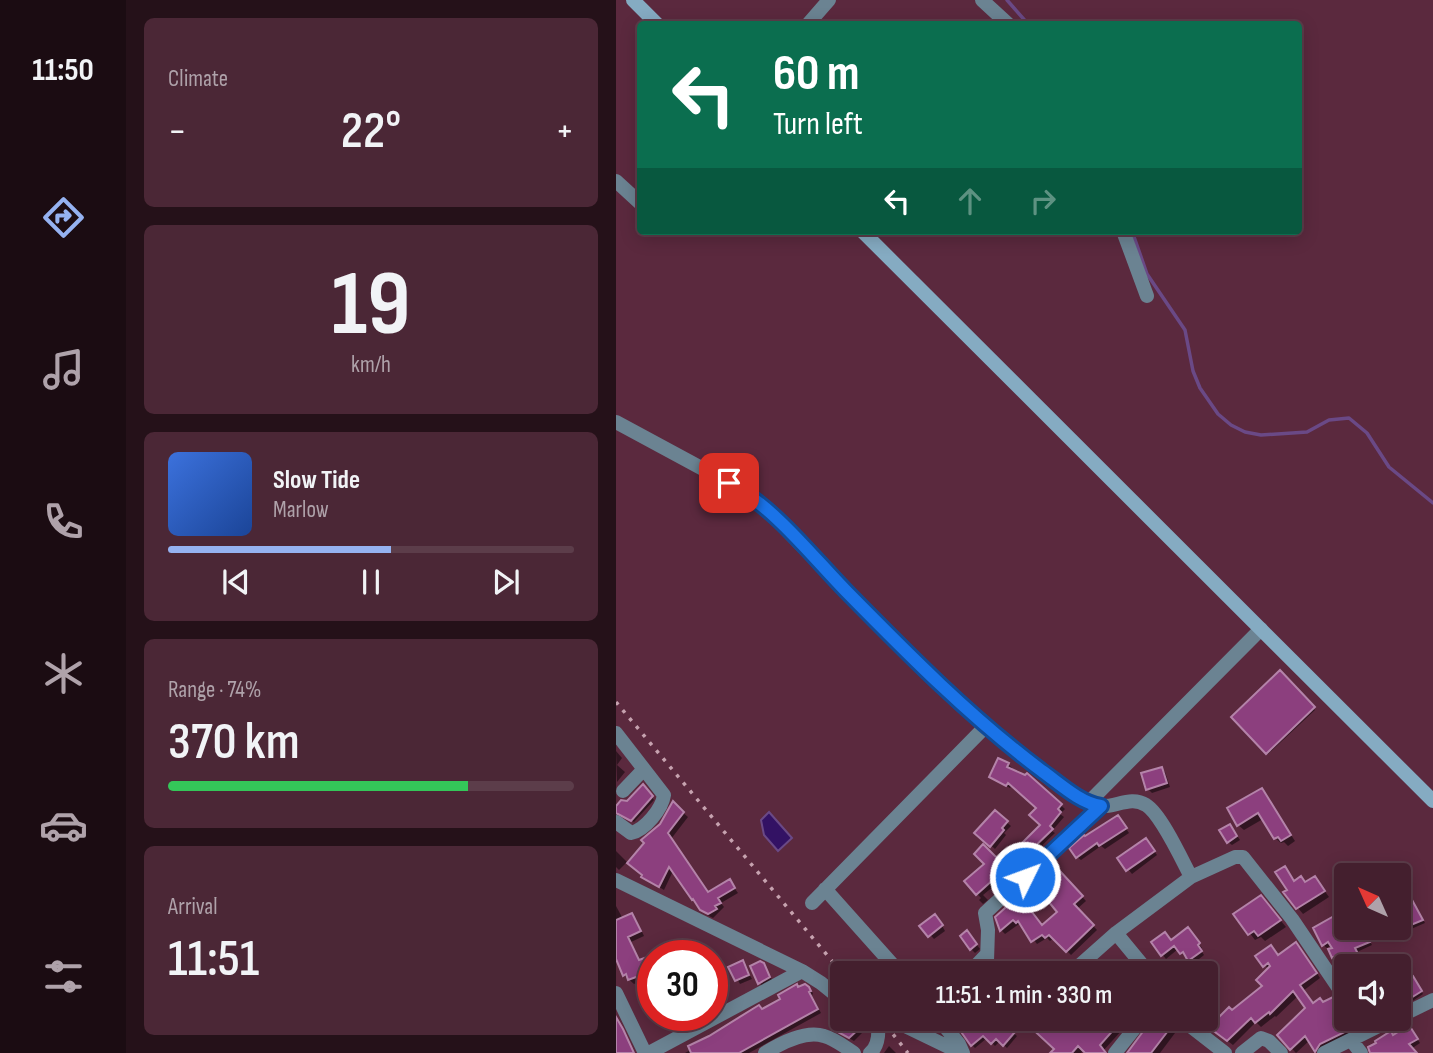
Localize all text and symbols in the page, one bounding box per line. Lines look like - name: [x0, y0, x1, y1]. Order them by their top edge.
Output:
- text: 60 m: [773, 45, 860, 104]
- icon: left: [658, 49, 749, 140]
- text: 11:50: [32, 51, 94, 90]
- text: Climate: [168, 65, 228, 93]
- text: 22°: [341, 100, 401, 163]
- text: Turn left: [773, 105, 863, 144]
- text: −: [168, 109, 187, 154]
- text: +: [555, 109, 574, 154]
- icon: left: [878, 182, 916, 220]
- icon: ahead: [951, 182, 989, 220]
- icon: right: [1024, 182, 1062, 220]
- icon: directions: [39, 193, 88, 242]
- text: 19: [332, 251, 410, 360]
- icon: music: [39, 345, 88, 394]
- text: km/h: [351, 351, 391, 379]
- pin: [699, 453, 759, 513]
- icon: arrive: [710, 464, 748, 502]
- text: Slow Tide: [273, 465, 360, 496]
- text: Marlow: [273, 496, 329, 524]
- icon: phone: [39, 497, 88, 546]
- icon: previous: [217, 563, 255, 601]
- icon: pause: [352, 563, 390, 601]
- icon: next: [487, 563, 525, 601]
- icon: climate: [39, 649, 88, 698]
- text: Range · 74%: [168, 676, 262, 704]
- text: 370 km: [168, 711, 300, 774]
- icon: car: [39, 801, 88, 850]
- position arrow: [988, 840, 1062, 914]
- north arrow: [1334, 863, 1410, 940]
- map controls: [1334, 863, 1411, 1031]
- text: Arrival: [168, 893, 217, 921]
- text: 11:51: [168, 928, 259, 991]
- speed limit sign: 30: [637, 940, 728, 1031]
- icon: filters: [39, 952, 88, 1001]
- button: sound: [1334, 954, 1411, 1031]
- text: 11:51 · 1 min · 330 m: [936, 980, 1112, 1011]

